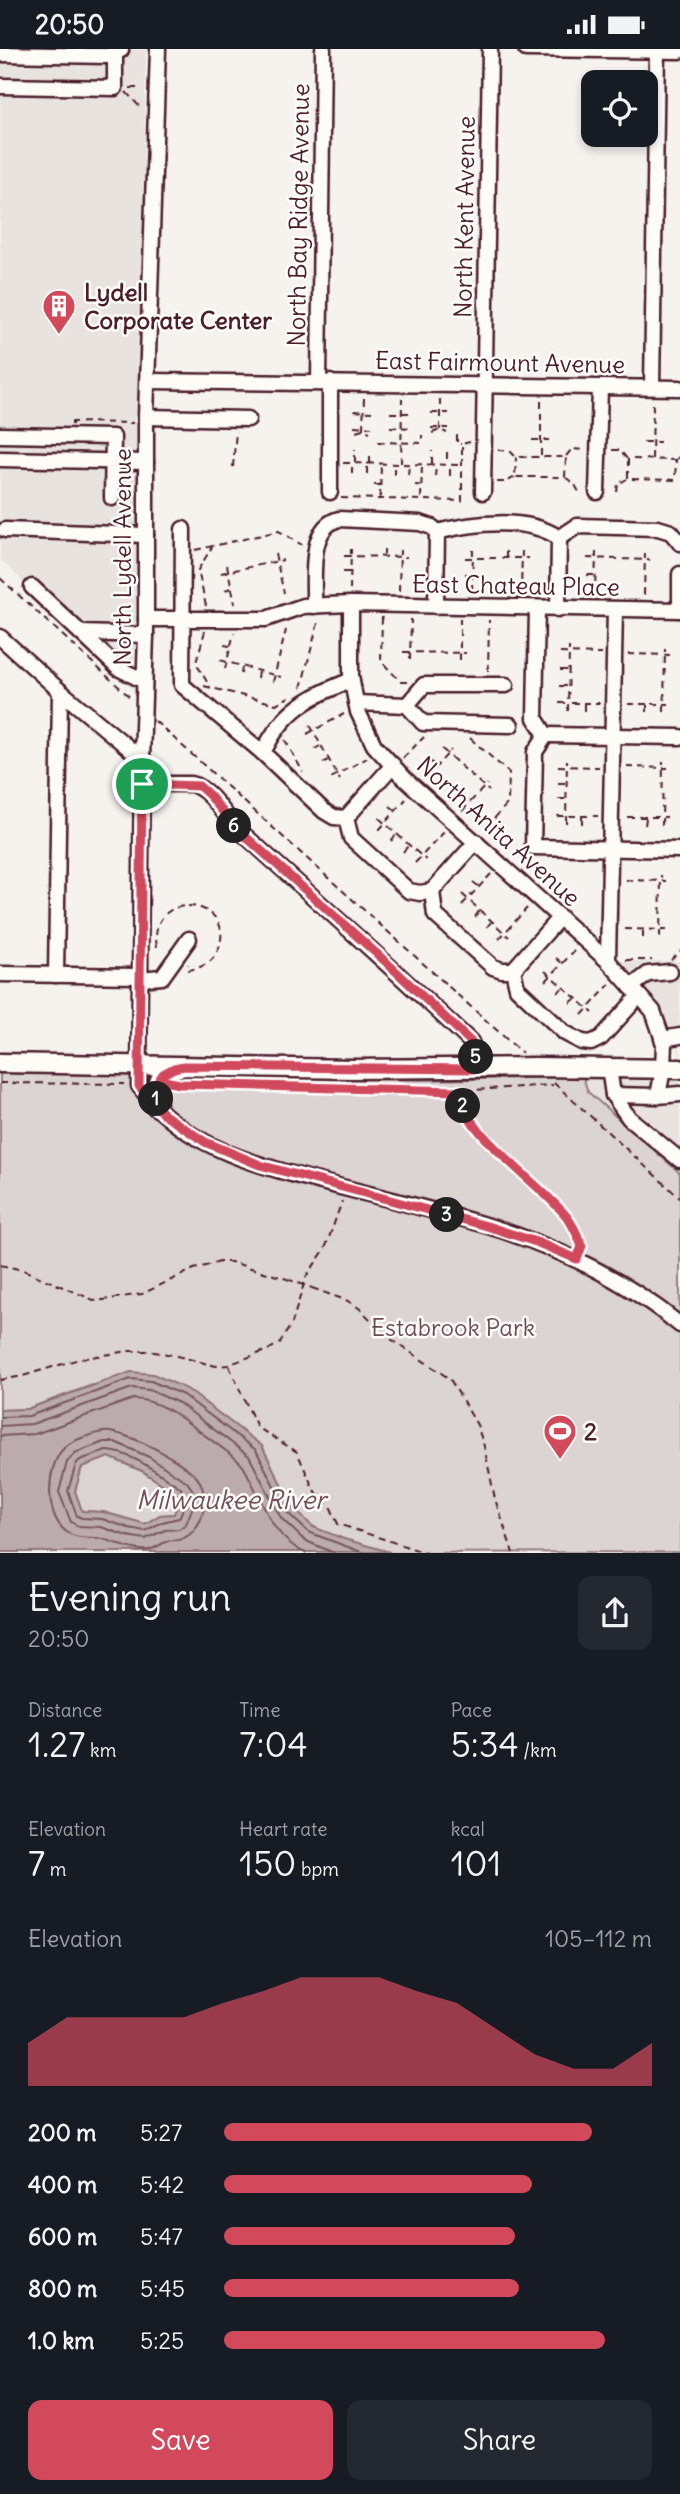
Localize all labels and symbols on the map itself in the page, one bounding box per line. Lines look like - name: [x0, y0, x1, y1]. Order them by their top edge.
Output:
- street label: North Bay Ridge Avenue: [281, 83, 315, 347]
- street label: North Kent Avenue: [447, 116, 481, 318]
- place label: Lydell Corporate Center: [84, 277, 272, 335]
- building icon: Lydell Corporate Center: [40, 287, 78, 336]
- street label: East Fairmount Avenue: [375, 345, 625, 379]
- street label: North Lydell Avenue: [107, 448, 137, 666]
- street label: East Chateau Place: [412, 568, 620, 602]
- street label: North Anita Avenue: [411, 750, 587, 912]
- pin: [112, 754, 172, 814]
- pin: 6: [216, 809, 252, 843]
- pin: 5: [458, 1039, 494, 1075]
- pin: 1: [138, 1081, 174, 1117]
- pin: 2: [446, 1089, 480, 1123]
- pin: 3: [430, 1197, 464, 1233]
- park label: Estabrook Park: [371, 1312, 535, 1342]
- sports icon: 2: [541, 1412, 579, 1461]
- place label: 2: [584, 1416, 597, 1446]
- water label: Milwaukee River: [136, 1483, 329, 1516]

